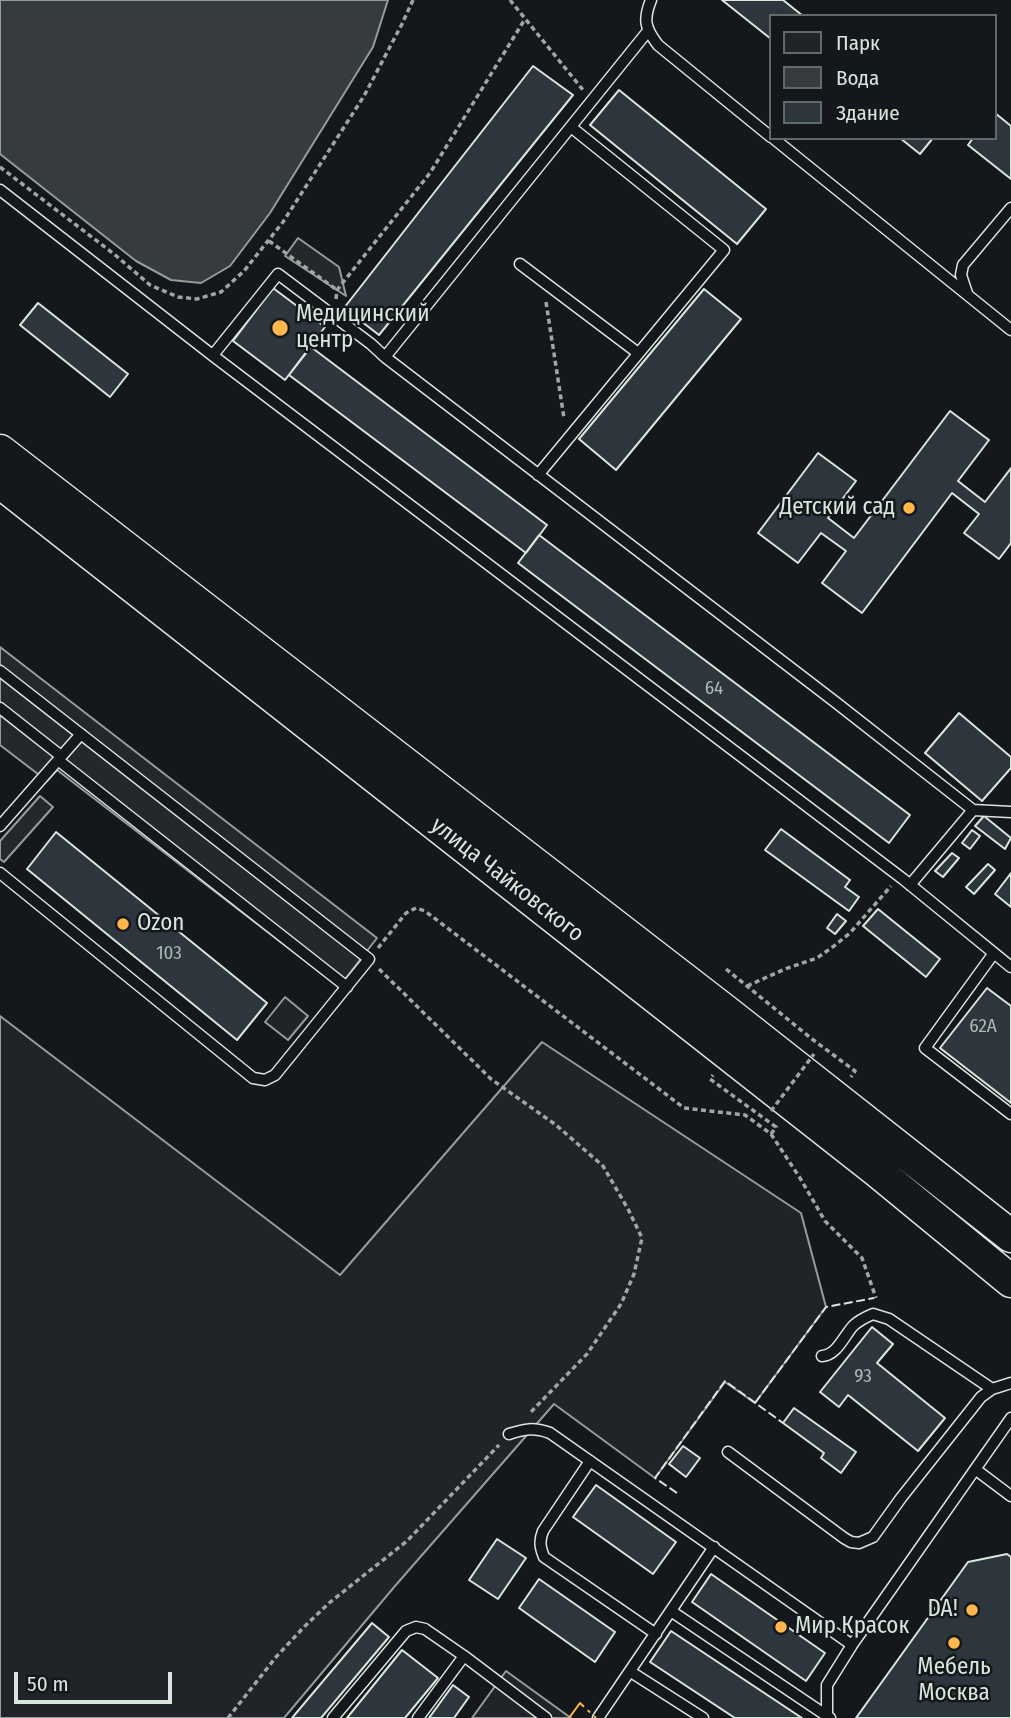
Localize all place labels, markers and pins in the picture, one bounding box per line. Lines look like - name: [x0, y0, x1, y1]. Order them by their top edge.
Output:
- place label: Медицинский центр: [296, 301, 430, 355]
- marker: Медицинский центр: [270, 318, 290, 338]
- place label: Детский сад: [779, 494, 895, 522]
- marker: Детский сад: [901, 500, 917, 516]
- place label: Ozon: [137, 910, 184, 938]
- marker: Ozon: [115, 916, 131, 932]
- place label: DA!: [927, 1596, 958, 1624]
- marker: DA!: [964, 1602, 980, 1618]
- place label: Мир Красок: [795, 1613, 909, 1641]
- marker: Мир Красок: [773, 1619, 789, 1635]
- marker: Мебель Москва: [946, 1635, 962, 1651]
- place label: Мебель Москва: [917, 1654, 991, 1708]

